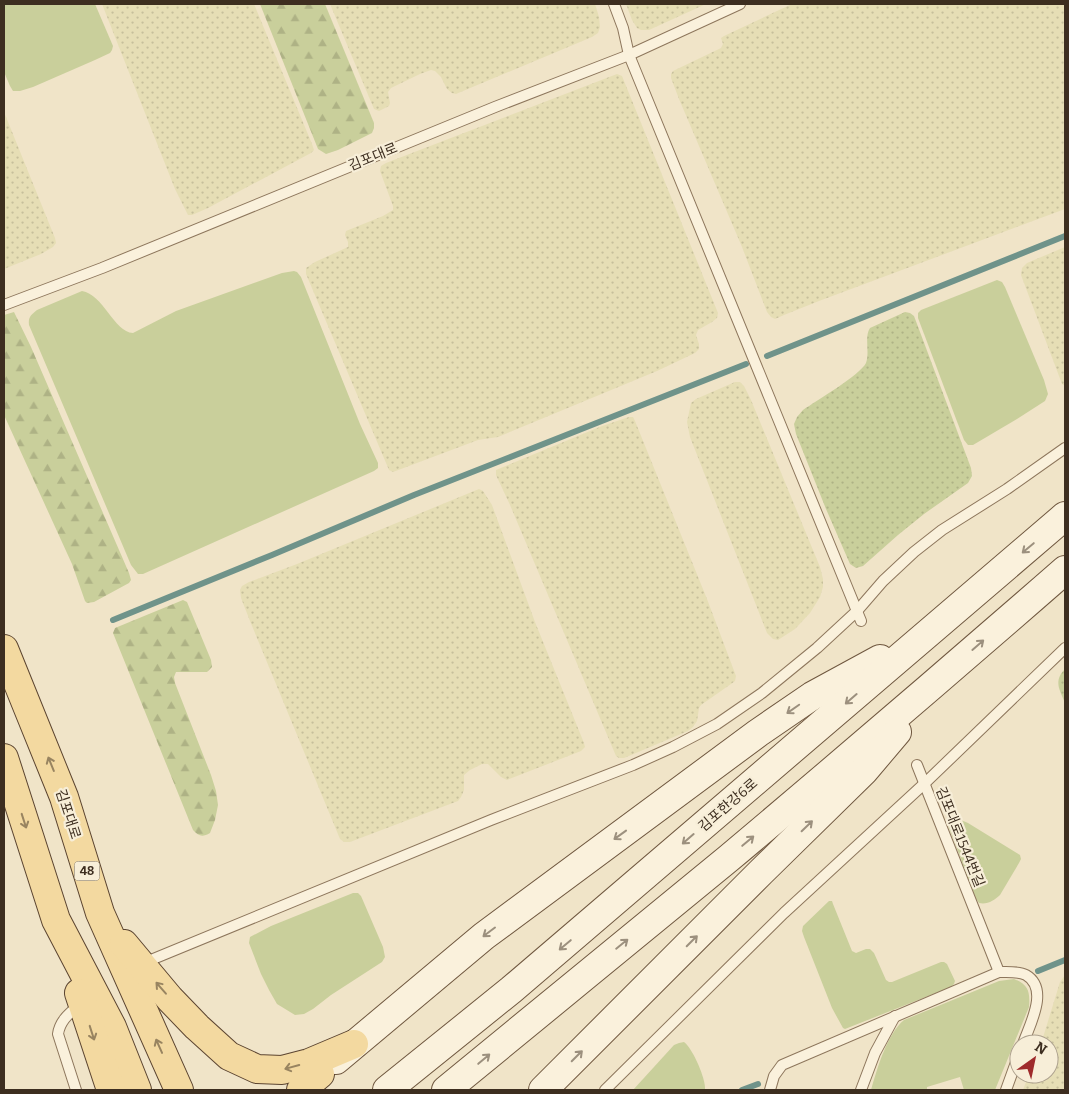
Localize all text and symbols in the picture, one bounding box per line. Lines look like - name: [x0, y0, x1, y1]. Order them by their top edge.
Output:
- street label: 김포대로: [346, 139, 400, 175]
- one-way arrow: [1022, 542, 1035, 553]
- one-way arrow: [972, 640, 985, 651]
- one-way arrow: [845, 693, 858, 705]
- one-way arrow: [787, 704, 801, 714]
- one-way arrow: [45, 757, 55, 772]
- street label: 김포한강6로: [695, 775, 761, 835]
- street label: 김포대로1544번길: [932, 784, 988, 890]
- street label: 김포대로: [52, 787, 84, 841]
- one-way arrow: [20, 813, 29, 829]
- one-way arrow: [801, 821, 813, 833]
- one-way arrow: [614, 830, 627, 841]
- one-way arrow: [682, 834, 695, 845]
- one-way arrow: [741, 836, 754, 847]
- road number: 48: [74, 861, 100, 880]
- one-way arrow: [482, 927, 496, 937]
- one-way arrow: [686, 935, 698, 947]
- one-way arrow: [558, 939, 571, 950]
- one-way arrow: [616, 939, 629, 950]
- one-way arrow: [156, 982, 167, 995]
- one-way arrow: [88, 1025, 98, 1041]
- north arrow: [1009, 1034, 1059, 1084]
- text: N: [1032, 1038, 1050, 1059]
- one-way arrow: [154, 1039, 164, 1054]
- one-way arrow: [571, 1050, 583, 1062]
- one-way arrow: [477, 1053, 490, 1065]
- one-way arrow: [284, 1063, 300, 1072]

